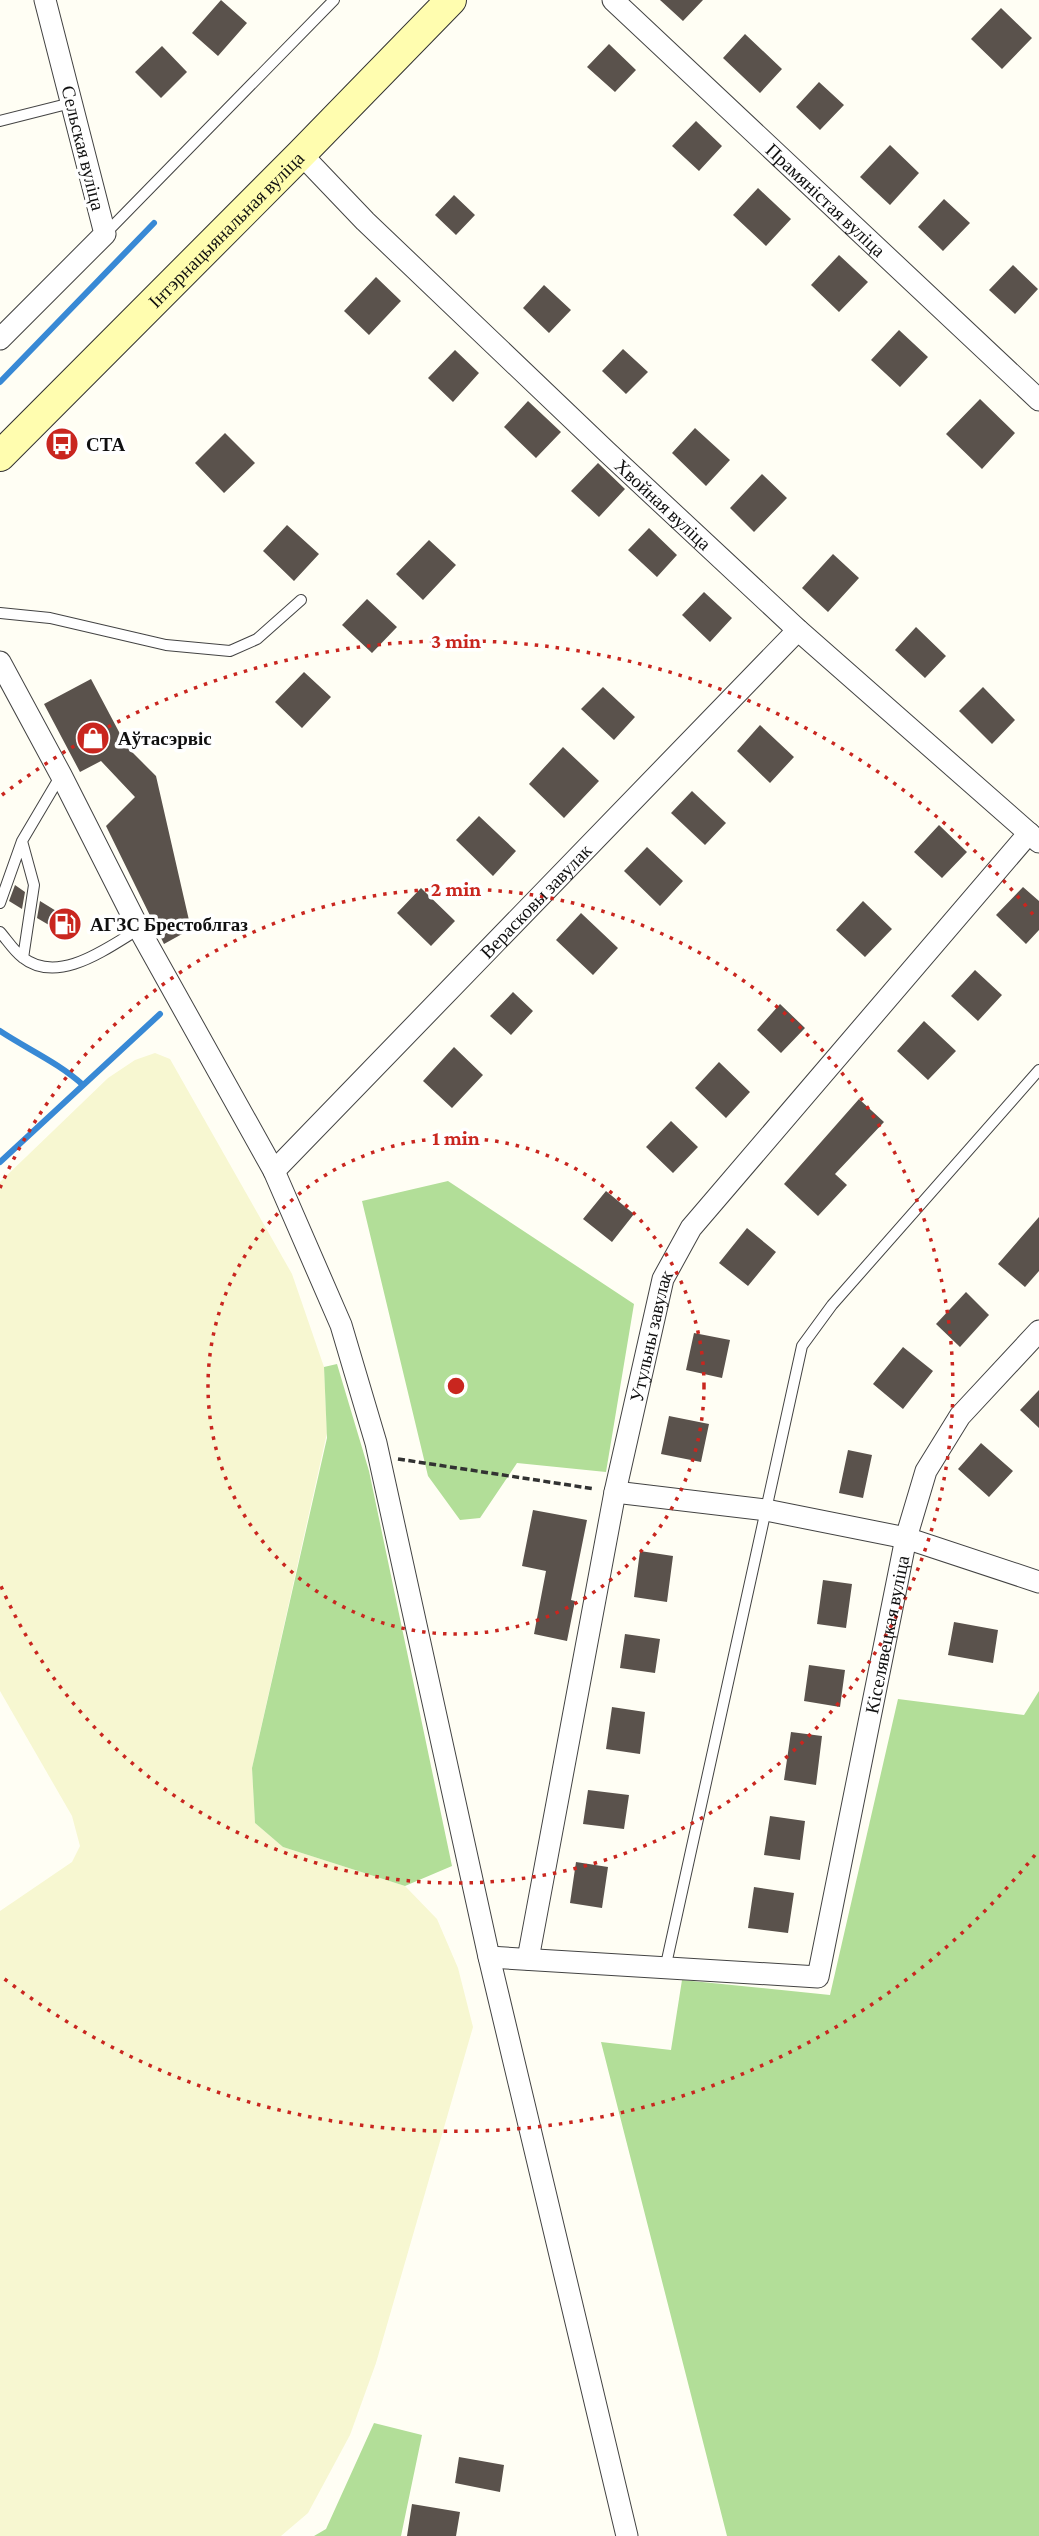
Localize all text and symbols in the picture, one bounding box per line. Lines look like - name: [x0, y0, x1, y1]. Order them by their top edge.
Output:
- street label: Сельская вуліца: [57, 83, 109, 213]
- street label: Прамяністая вуліца: [762, 139, 890, 261]
- street label: Інтэрнацыянальная вуліца: [144, 147, 308, 312]
- bus stop icon: СТА: [43, 425, 81, 463]
- place label: СТА: [86, 434, 125, 455]
- street label: Хвойная вуліца: [611, 455, 716, 555]
- text: 3 min: [431, 629, 481, 653]
- shop icon: Аўтасэрвіс: [74, 719, 112, 757]
- place label: Аўтасэрвіс: [118, 728, 212, 749]
- street label: Верасковы завулак: [476, 839, 596, 962]
- text: 2 min: [431, 877, 481, 901]
- fuel station icon: АГЗС Брестоблгаз: [46, 905, 84, 943]
- place label: АГЗС Брестоблгаз: [90, 914, 248, 935]
- text: 1 min: [432, 1126, 480, 1150]
- street label: Утульны завулак: [625, 1265, 677, 1404]
- centre of rings: [444, 1374, 468, 1398]
- street label: Кіселявецкая вуліца: [861, 1553, 913, 1715]

